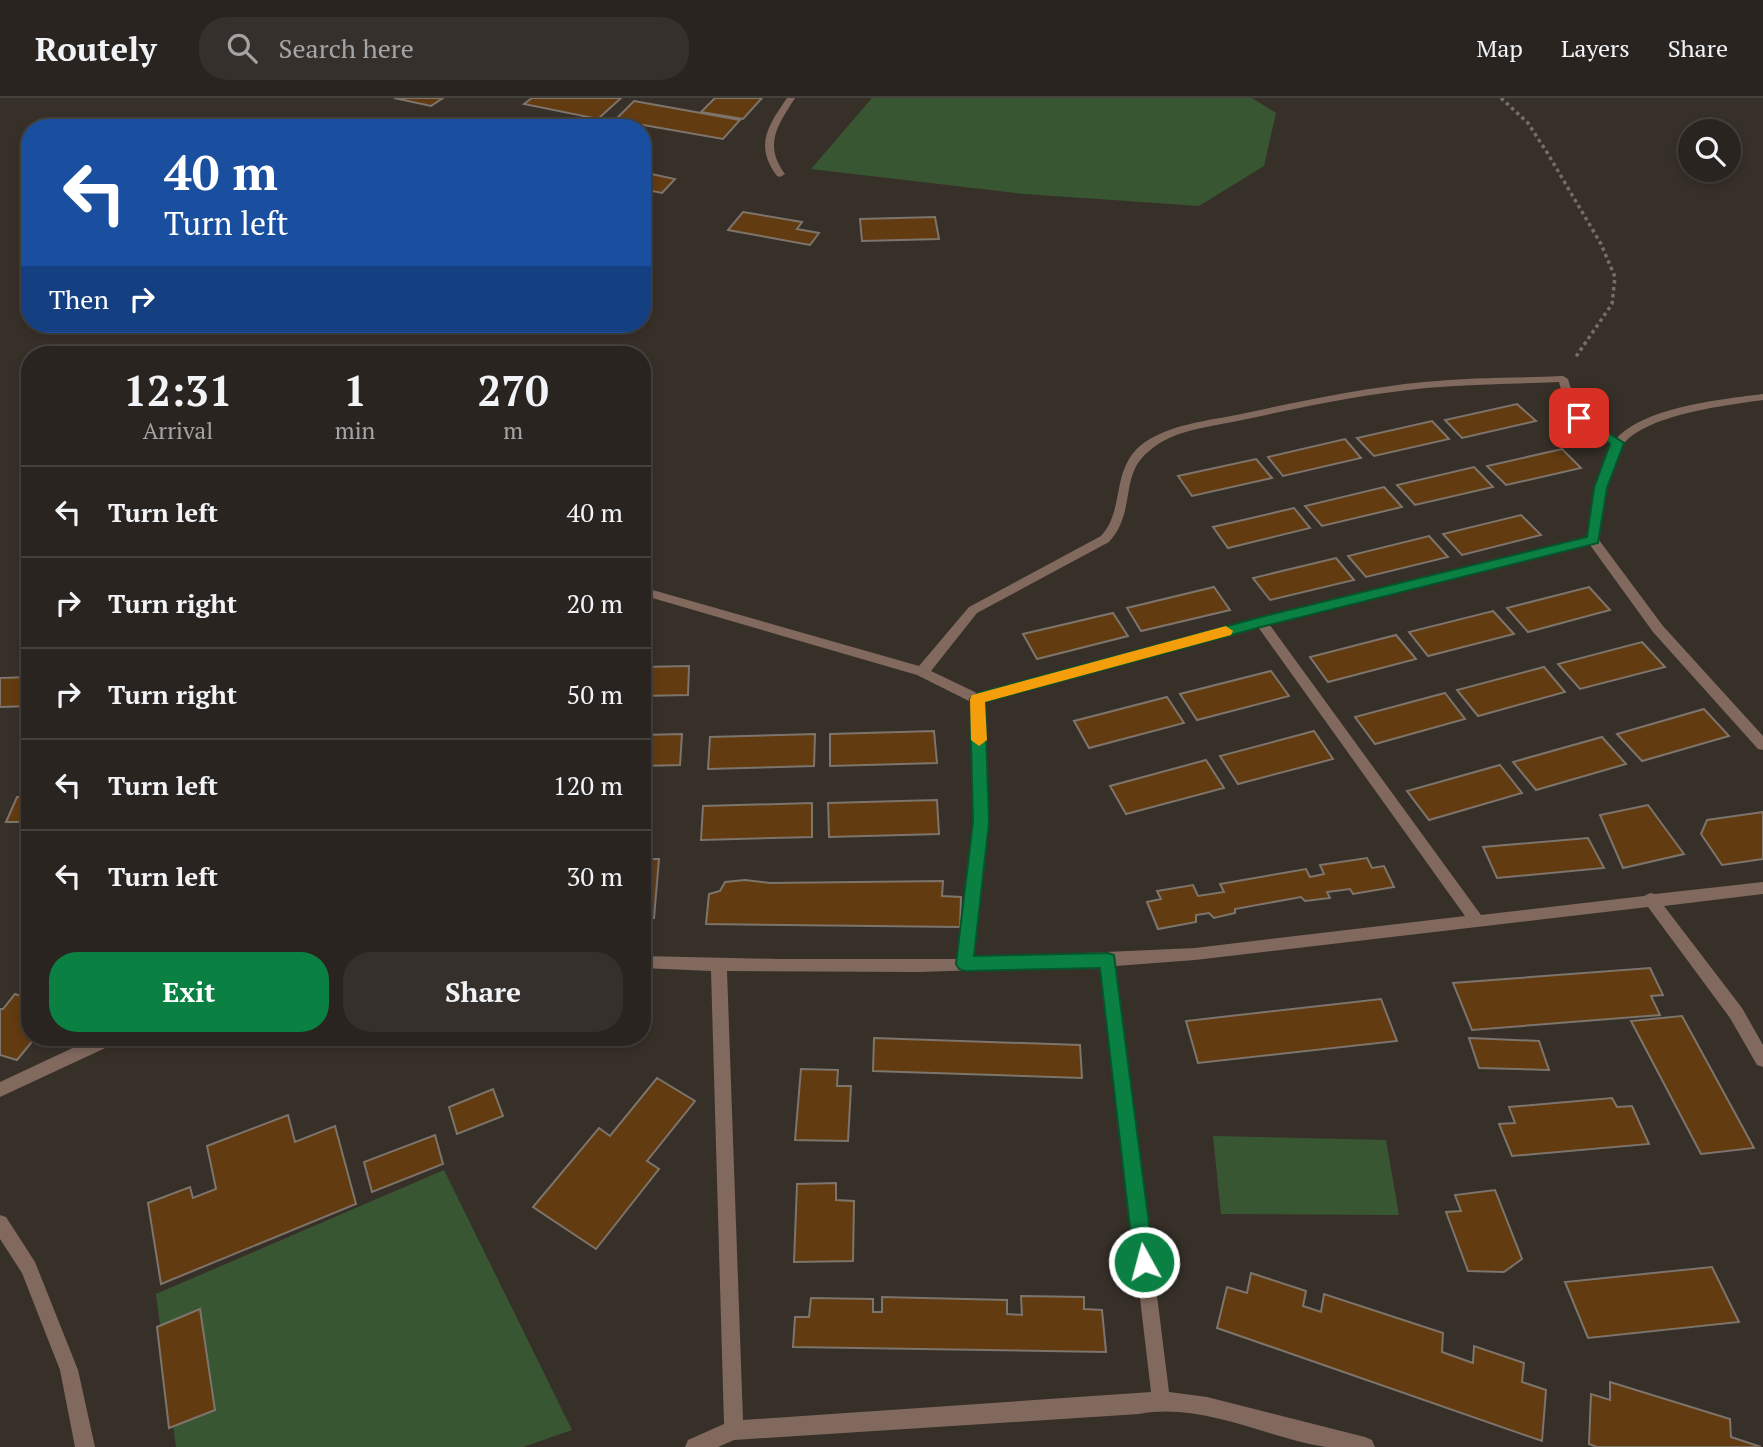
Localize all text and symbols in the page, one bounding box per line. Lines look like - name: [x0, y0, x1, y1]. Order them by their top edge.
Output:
- search box: [199, 17, 689, 80]
- text: Routely: [35, 27, 157, 70]
- icon: search: [223, 29, 261, 67]
- text: Search here: [279, 31, 414, 65]
- text: Map: [1476, 32, 1523, 64]
- text: Layers: [1561, 32, 1630, 64]
- text: Share: [1668, 32, 1728, 64]
- map controls: [1678, 119, 1741, 182]
- button: search: [1678, 119, 1741, 182]
- text: 40 m: [164, 139, 278, 204]
- icon: left: [49, 147, 140, 238]
- text: Turn left: [164, 202, 288, 244]
- icon: right: [123, 280, 161, 318]
- text: Then: [49, 282, 109, 316]
- text: 12:31: [123, 362, 233, 418]
- text: 1: [343, 362, 367, 418]
- text: 270: [478, 362, 549, 418]
- pin: [1549, 388, 1609, 448]
- icon: arrive: [1560, 399, 1598, 437]
- text: Arrival: [143, 415, 213, 446]
- text: min: [335, 415, 375, 446]
- text: m: [503, 415, 523, 446]
- icon: left: [49, 493, 87, 531]
- text: Turn left: [108, 495, 218, 529]
- text: 40 m: [567, 495, 623, 529]
- icon: right: [49, 584, 87, 622]
- text: Turn right: [108, 586, 237, 620]
- text: 20 m: [567, 586, 623, 620]
- icon: right: [49, 675, 87, 713]
- text: Turn right: [108, 677, 237, 711]
- text: 50 m: [567, 677, 623, 711]
- icon: left: [49, 766, 87, 804]
- text: Turn left: [108, 768, 218, 802]
- text: 120 m: [553, 768, 623, 802]
- icon: left: [49, 857, 87, 895]
- text: Turn left: [108, 859, 218, 893]
- text: 30 m: [567, 859, 623, 893]
- button: Exit: [49, 952, 329, 1032]
- button: Share: [343, 952, 623, 1032]
- position arrow: [1107, 1225, 1181, 1299]

